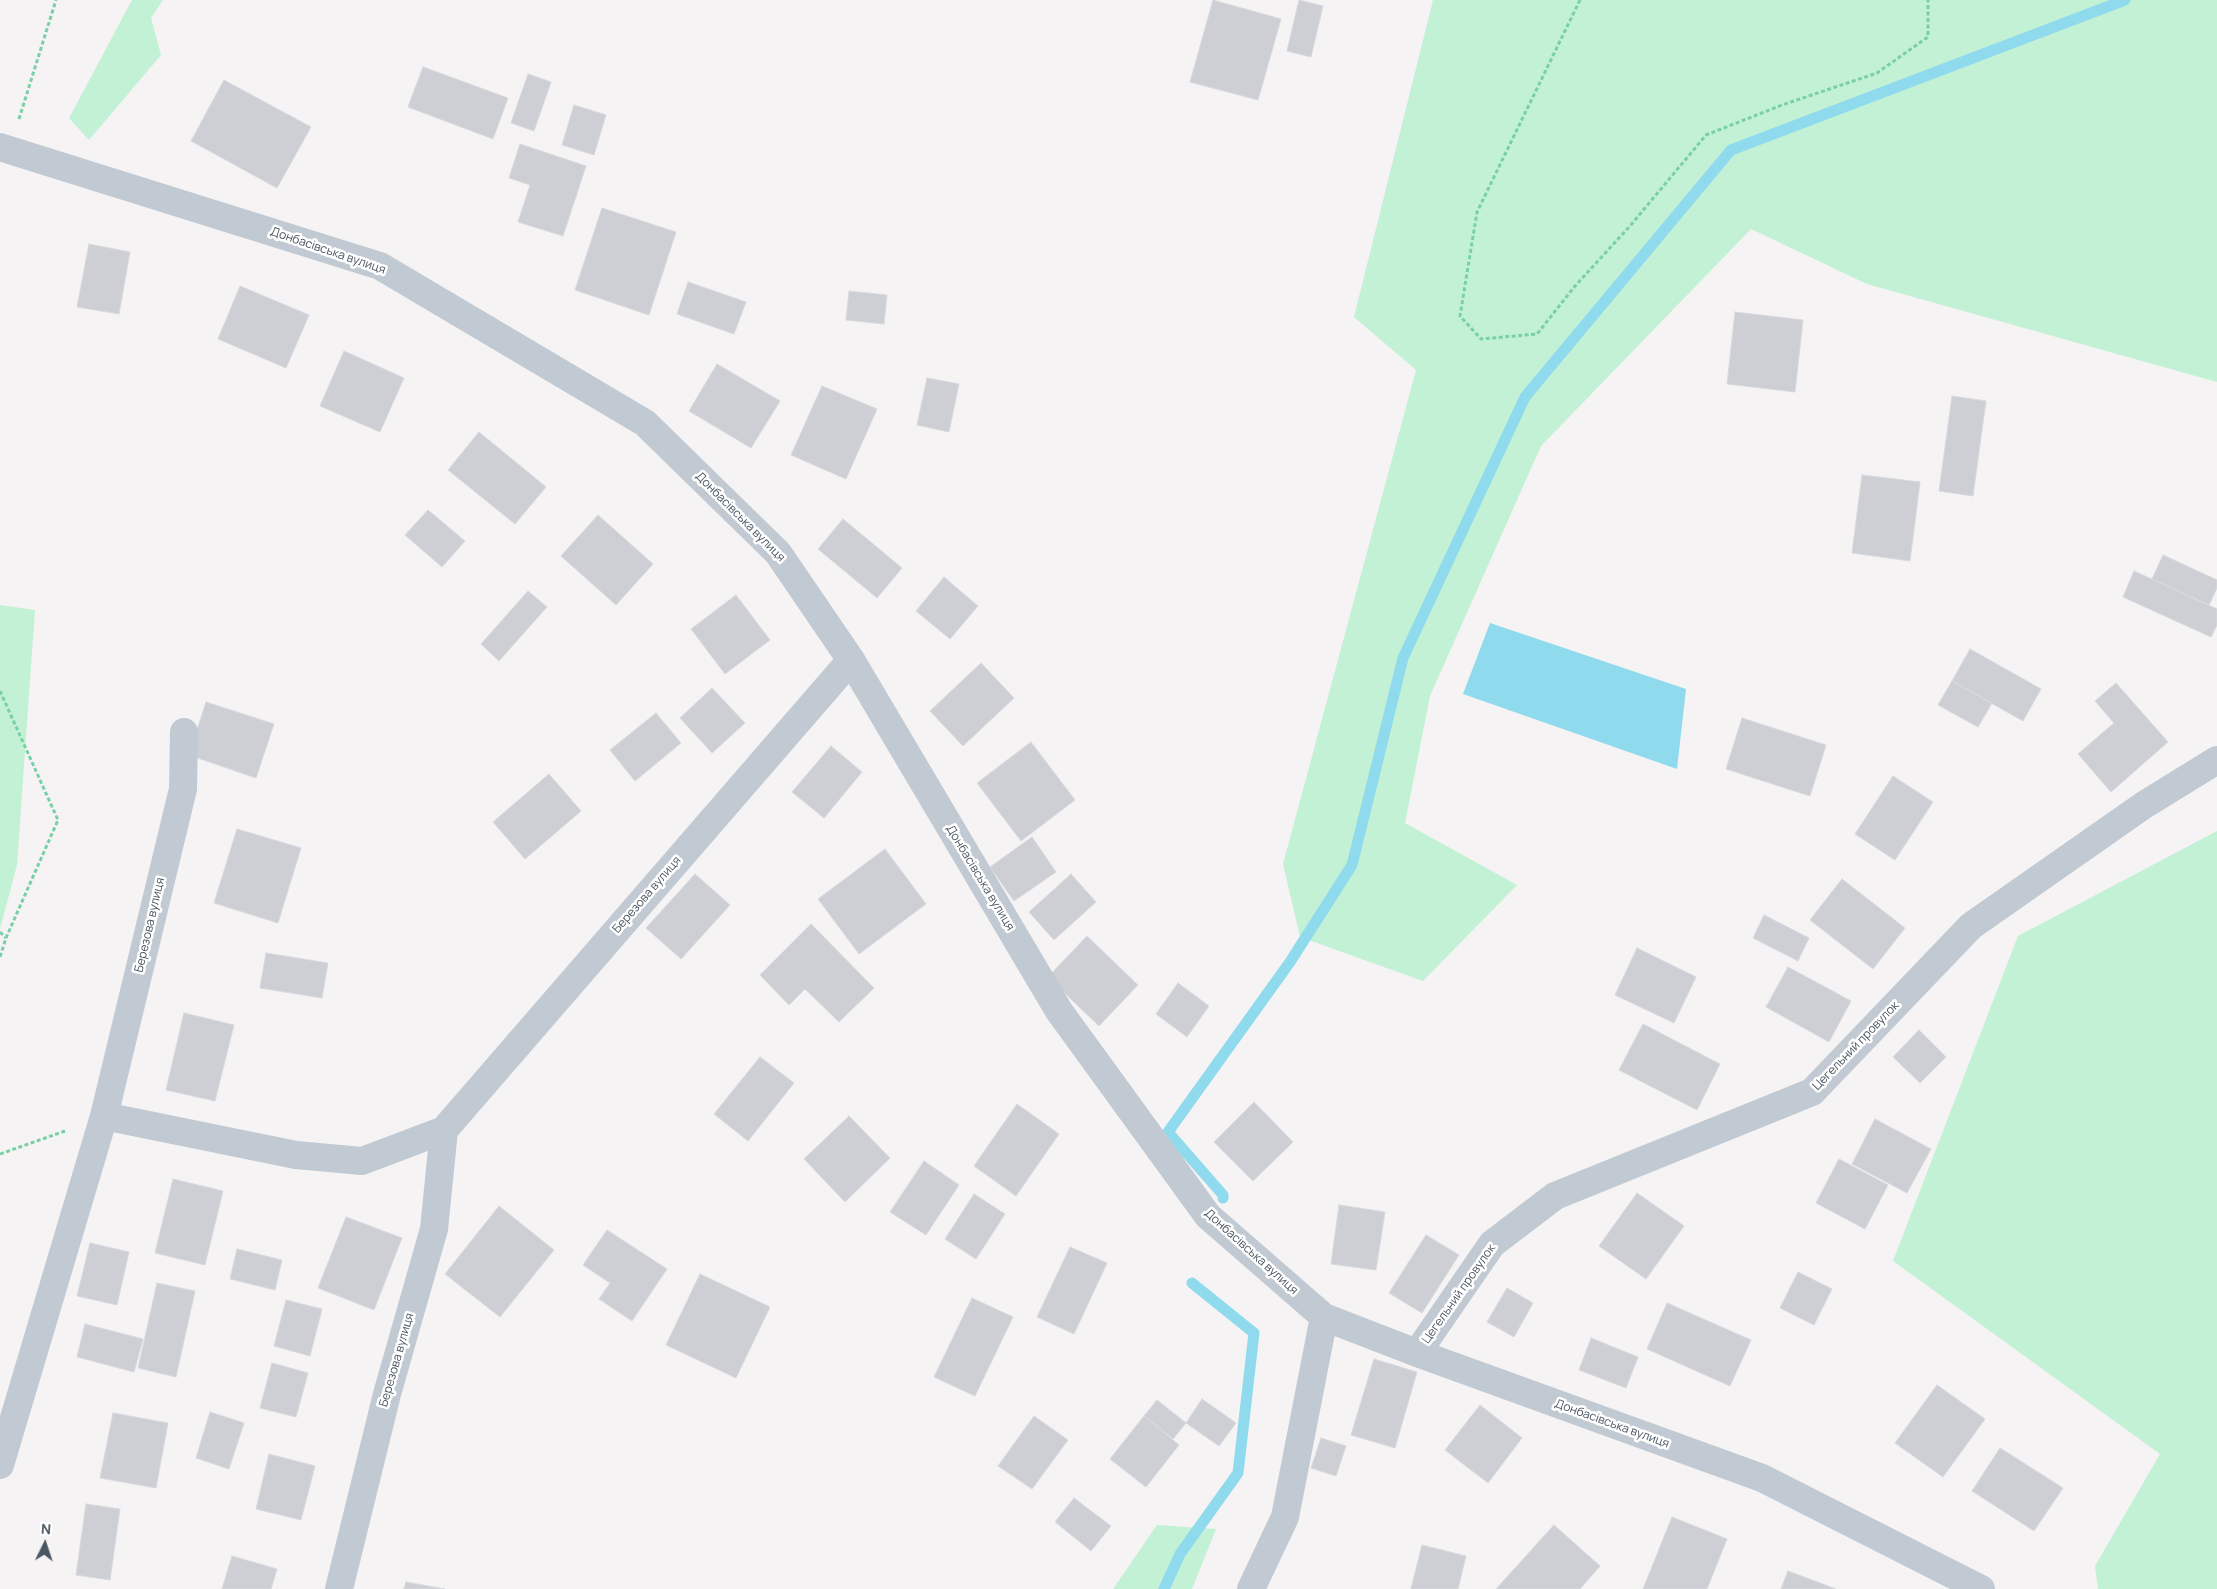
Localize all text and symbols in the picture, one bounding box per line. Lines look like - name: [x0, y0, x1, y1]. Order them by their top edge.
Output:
- street label: Донбасівська вулиця: [269, 225, 387, 277]
- street label: Донбасівська вулиця: [692, 469, 788, 565]
- street label: Донбасівська вулиця: [943, 823, 1017, 933]
- street label: Березова вулиця: [610, 854, 684, 936]
- street label: Березова вулиця: [132, 876, 168, 974]
- street label: Цегельний провулок: [1810, 999, 1902, 1093]
- street label: Донбасівська вулиця: [1201, 1206, 1301, 1298]
- street label: Цегельний провулок: [1419, 1242, 1499, 1346]
- street label: Березова вулиця: [377, 1311, 417, 1409]
- street label: Донбасівська вулиця: [1553, 1397, 1671, 1451]
- north arrow: [20, 1519, 70, 1569]
- text: N: [40, 1519, 52, 1538]

